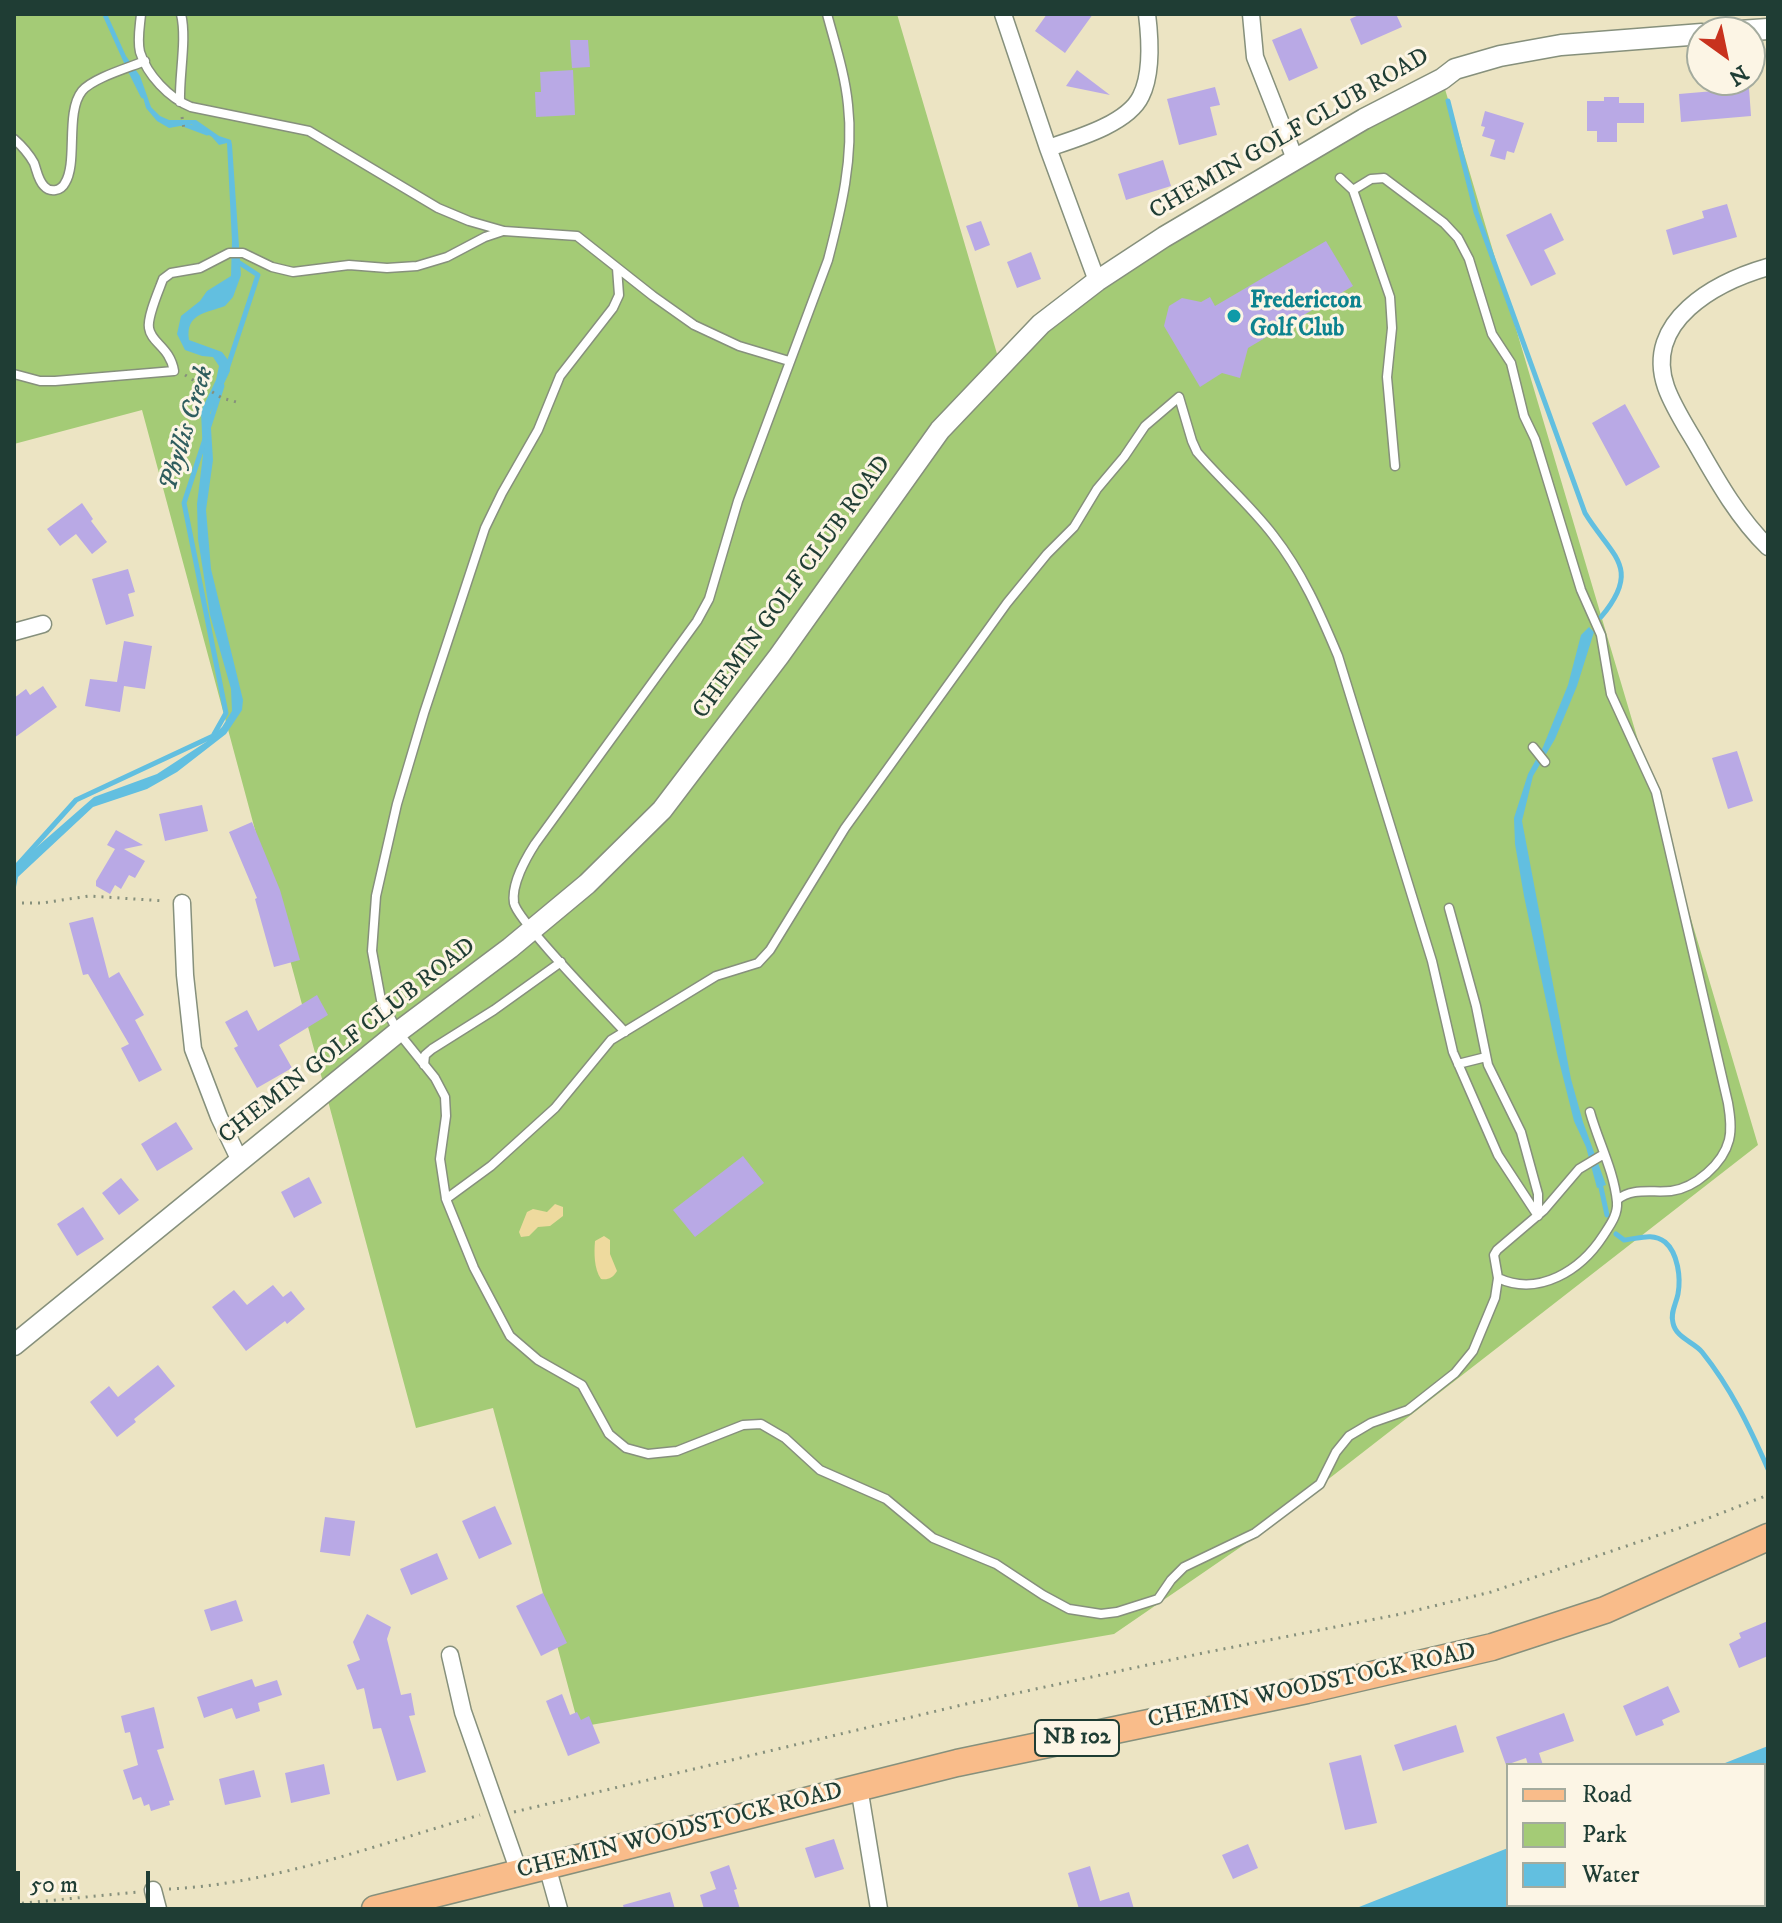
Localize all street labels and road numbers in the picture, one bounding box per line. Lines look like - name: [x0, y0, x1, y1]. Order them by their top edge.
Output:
- street label: CHEMIN GOLF CLUB ROAD: [1145, 43, 1435, 227]
- street label: CHEMIN GOLF CLUB ROAD: [688, 451, 898, 725]
- street label: CHEMIN GOLF CLUB ROAD: [214, 933, 482, 1151]
- street label: CHEMIN WOODSTOCK ROAD: [1145, 1638, 1479, 1736]
- road number: NB 102: [1035, 1720, 1119, 1756]
- street label: CHEMIN WOODSTOCK ROAD: [514, 1778, 846, 1886]

